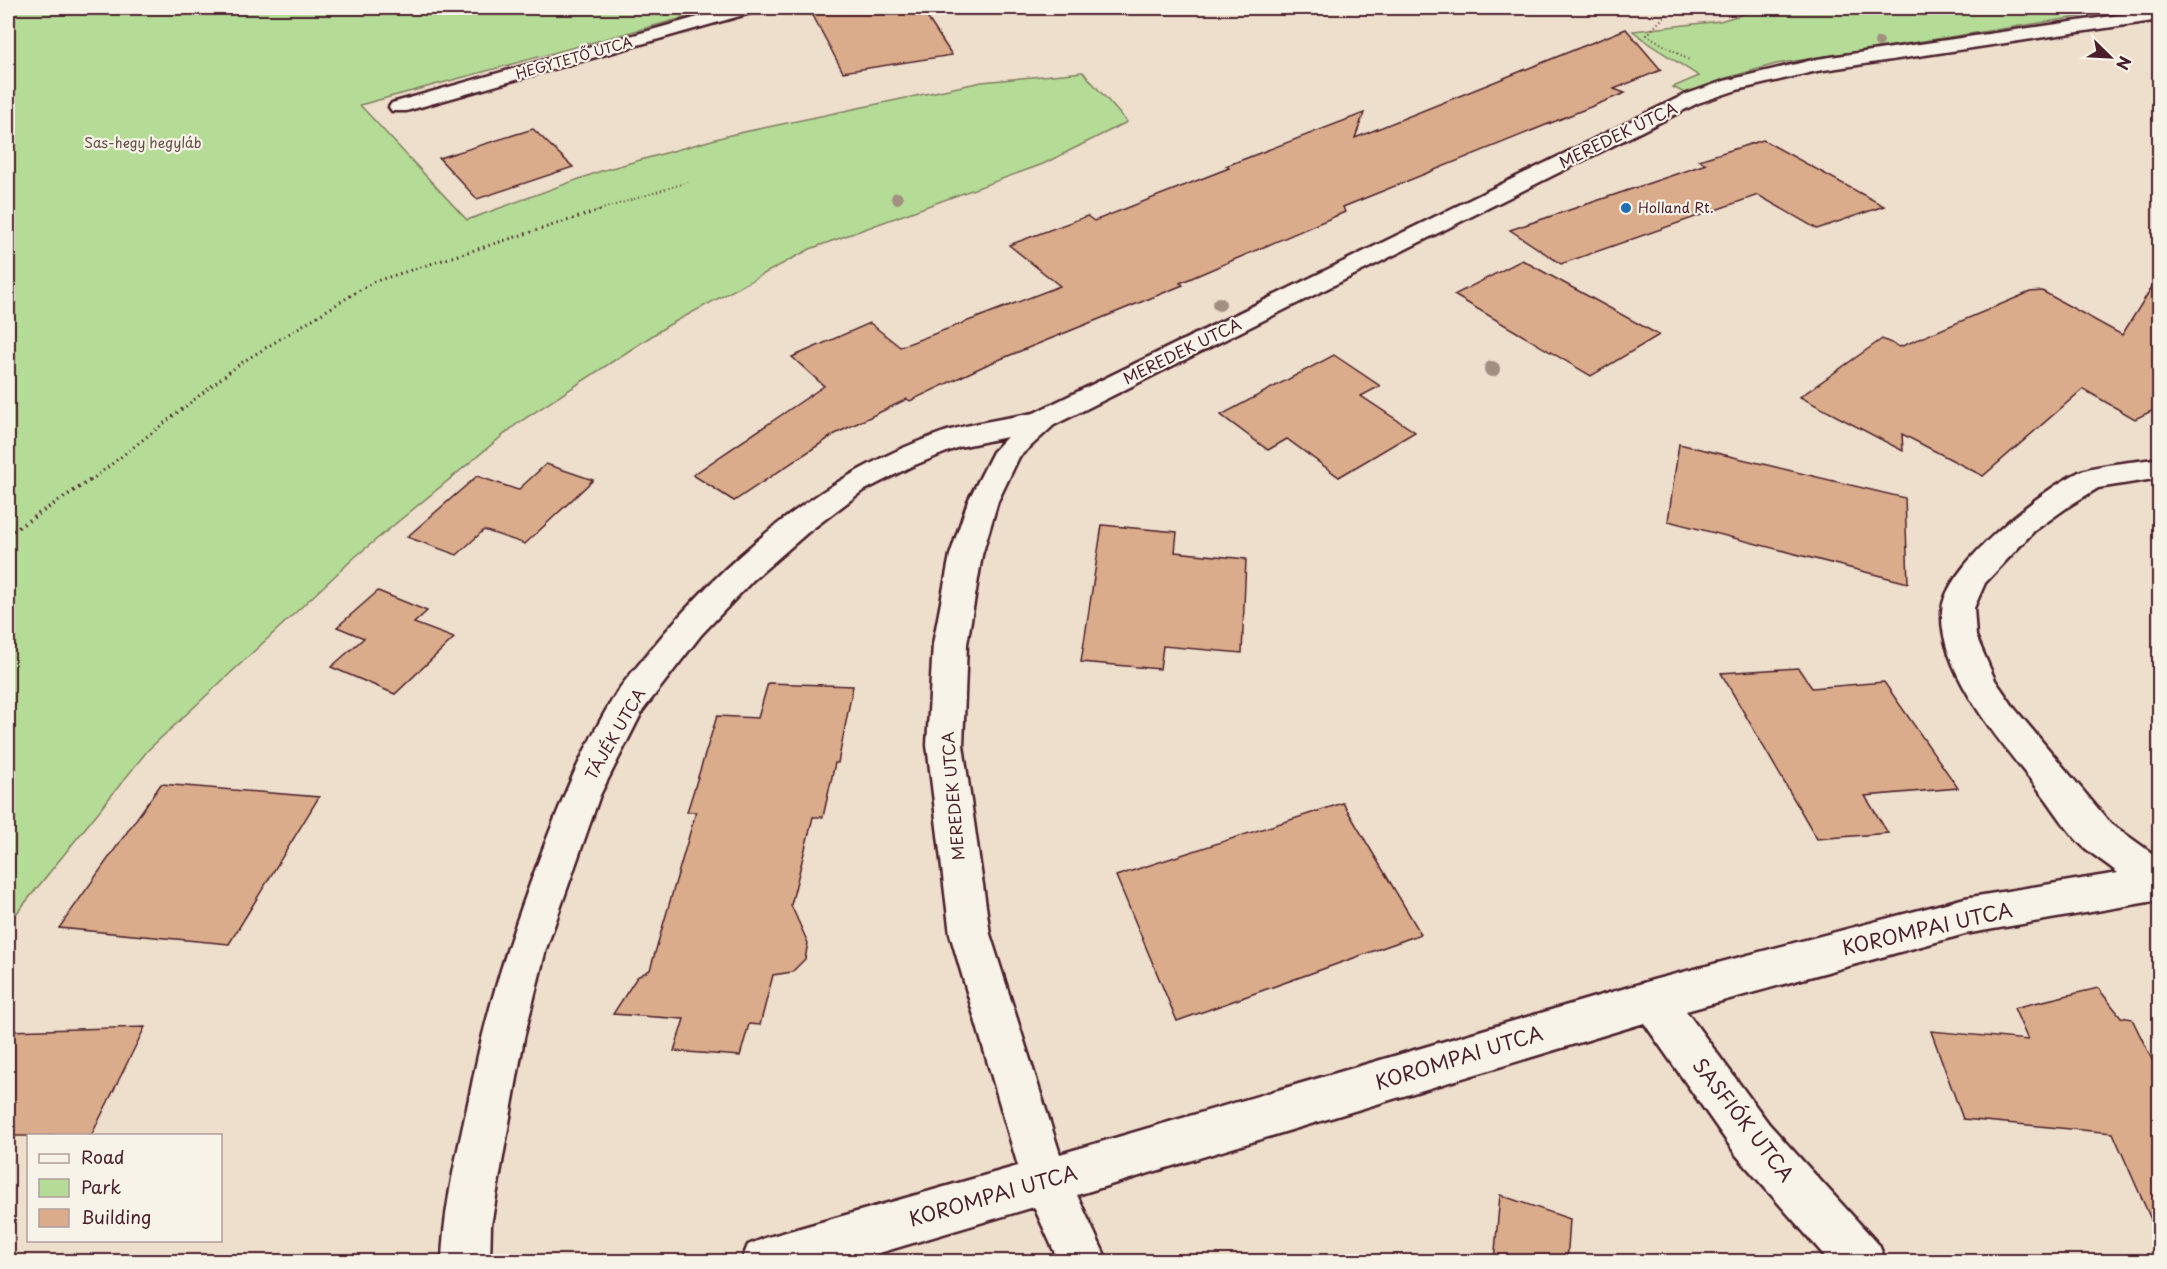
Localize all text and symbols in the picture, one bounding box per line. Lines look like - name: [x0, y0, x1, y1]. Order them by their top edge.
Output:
- north arrow: [2080, 27, 2140, 87]
- street label: HEGYTETŐ UTCA: [513, 31, 635, 84]
- text: N: [2111, 53, 2138, 74]
- street label: MEREDEK UTCA: [1554, 95, 1681, 173]
- park label: Sas-hegy hegyláb: [84, 132, 202, 153]
- place label: Holland Rt.: [1638, 197, 1714, 218]
- marker: Holland Rt.: [1619, 201, 1633, 215]
- street label: MEREDEK UTCA: [1118, 311, 1245, 389]
- street label: TÁJÉK UTCA: [578, 683, 650, 784]
- street label: MEREDEK UTCA: [934, 731, 970, 861]
- street label: KOROMPAI UTCA: [1839, 894, 2015, 962]
- street label: KOROMPAI UTCA: [1371, 1017, 1546, 1097]
- street label: SASFIÓK UTCA: [1686, 1051, 1802, 1188]
- legend: [27, 1134, 222, 1242]
- text: Road: [81, 1143, 125, 1170]
- street label: KOROMPAI UTCA: [905, 1157, 1081, 1233]
- text: Park: [81, 1173, 121, 1200]
- text: Building: [81, 1203, 151, 1230]

